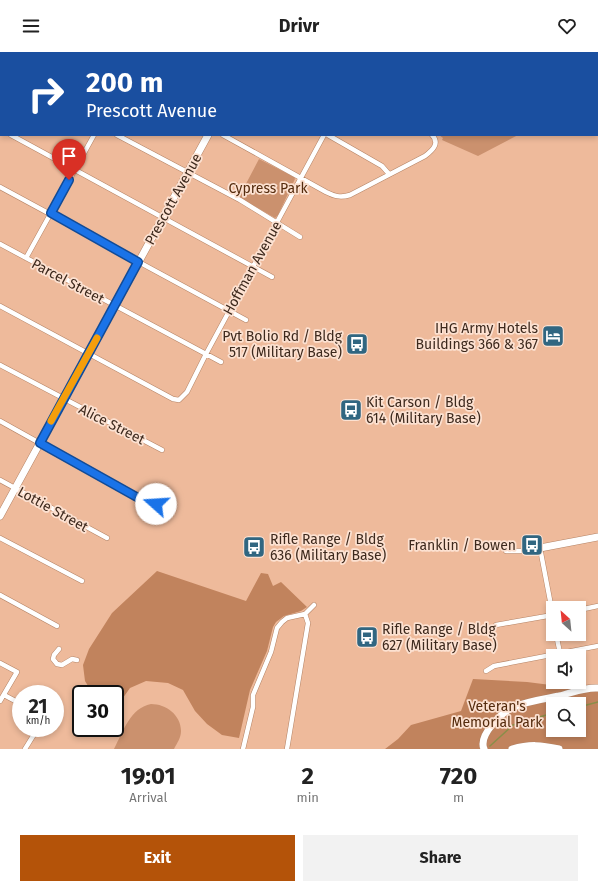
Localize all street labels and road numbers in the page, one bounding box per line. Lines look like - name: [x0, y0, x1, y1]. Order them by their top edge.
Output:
- street label: Prescott Avenue: [141, 151, 206, 248]
- street label: Hoffman Avenue: [220, 218, 285, 318]
- street label: Parcel Street: [29, 255, 108, 308]
- street label: Alice Street: [76, 401, 148, 449]
- street label: Lottie Street: [14, 483, 92, 536]

